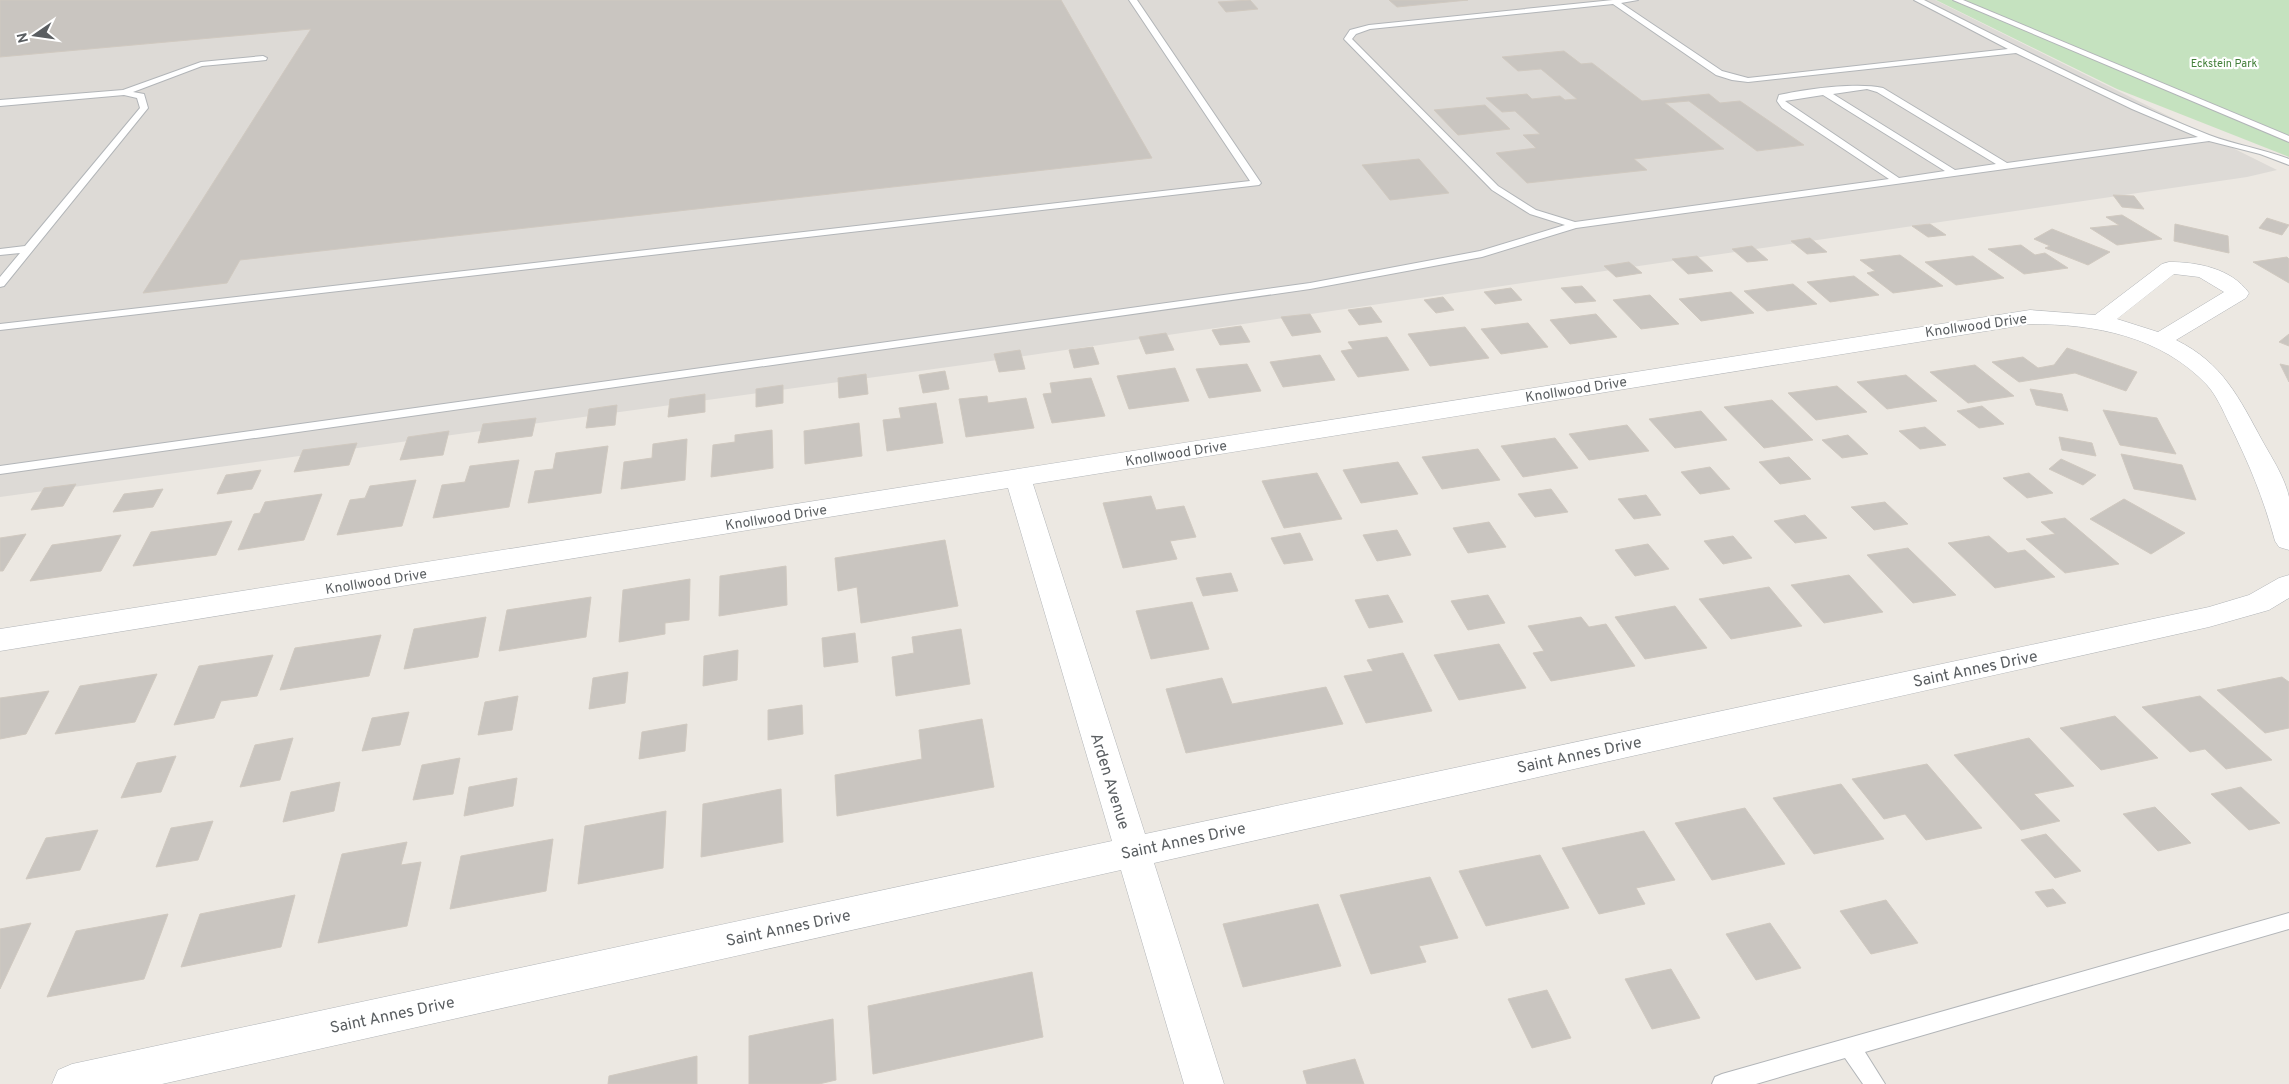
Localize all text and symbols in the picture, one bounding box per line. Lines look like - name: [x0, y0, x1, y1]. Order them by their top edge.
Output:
- north arrow: [10, 10, 60, 60]
- text: N: [14, 31, 33, 44]
- park label: Eckstein Park: [2191, 57, 2257, 71]
- street label: Knollwood Drive: [1924, 311, 2028, 342]
- street label: Knollwood Drive: [1524, 374, 1628, 407]
- street label: Knollwood Drive: [1124, 438, 1228, 471]
- street label: Knollwood Drive: [724, 502, 828, 535]
- street label: Knollwood Drive: [324, 566, 428, 599]
- street label: Saint Annes Drive: [1911, 647, 2040, 693]
- street label: Arden Avenue: [1085, 731, 1133, 832]
- street label: Saint Annes Drive: [1515, 733, 1644, 779]
- street label: Saint Annes Drive: [1119, 819, 1248, 865]
- street label: Saint Annes Drive: [724, 906, 853, 952]
- street label: Saint Annes Drive: [328, 993, 457, 1039]

